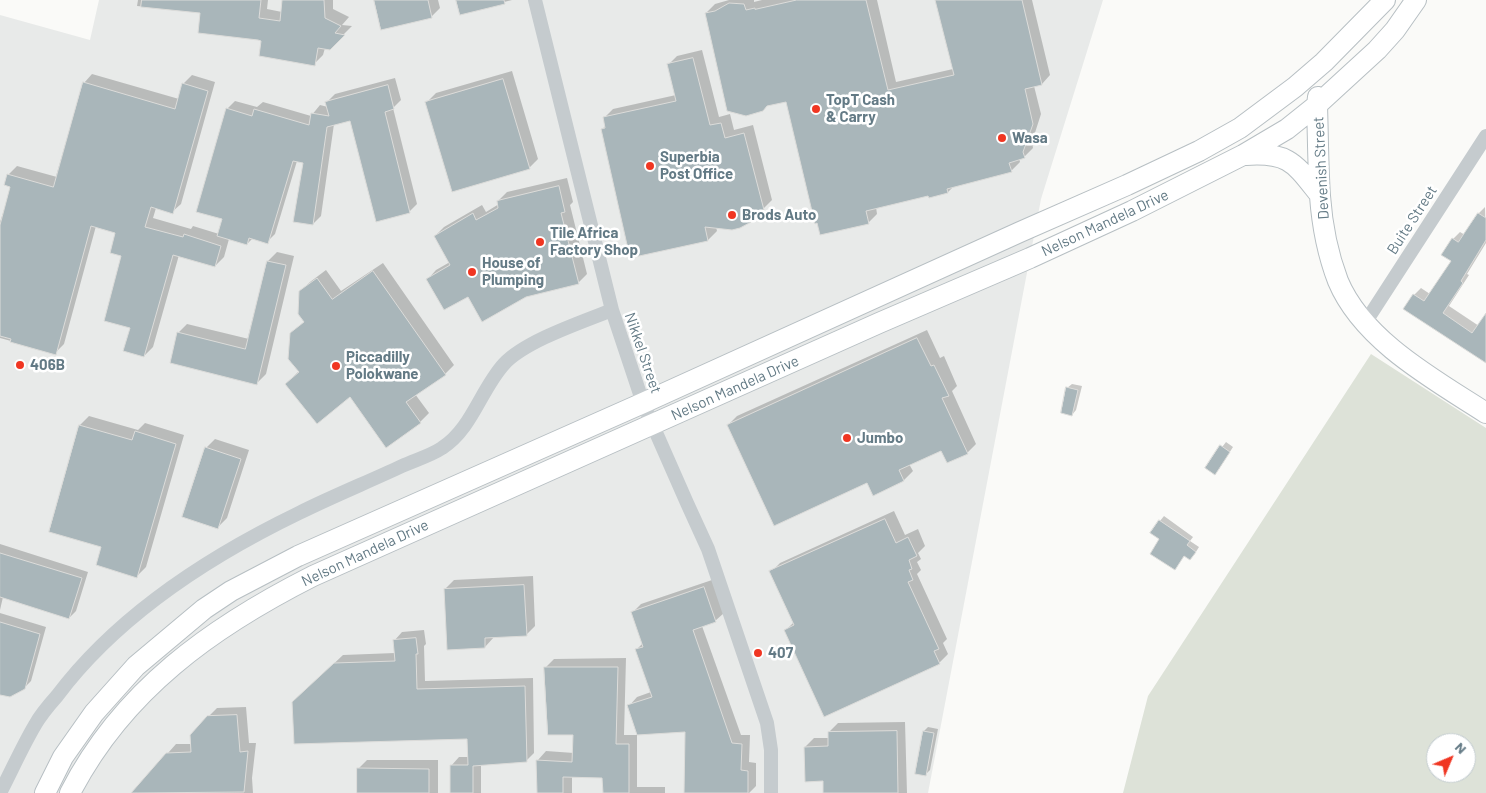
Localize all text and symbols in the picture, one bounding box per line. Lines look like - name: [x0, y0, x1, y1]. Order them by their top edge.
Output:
- place label: TopT Cash & Carry: [826, 91, 895, 126]
- marker: TopT Cash & Carry: [810, 103, 822, 115]
- street label: Devenish Street: [1309, 116, 1333, 220]
- place label: Wasa: [1012, 129, 1048, 147]
- marker: Wasa: [996, 132, 1008, 144]
- place label: Superbia Post Office: [660, 148, 733, 183]
- marker: Superbia Post Office: [644, 160, 656, 172]
- street label: Buite Street: [1383, 182, 1441, 258]
- street label: Nelson Mandela Drive: [1039, 186, 1171, 260]
- place label: Brods Auto: [742, 206, 816, 224]
- marker: Brods Auto: [726, 209, 738, 221]
- place label: Tile Africa Factory Shop: [550, 224, 638, 259]
- marker: Tile Africa Factory Shop: [534, 236, 546, 248]
- place label: House of Plumping: [482, 254, 544, 289]
- marker: House of Plumping: [466, 266, 478, 278]
- street label: Nikkel Street: [621, 310, 665, 396]
- place label: Piccadilly Polokwane: [346, 348, 418, 383]
- street label: Nelson Mandela Drive: [668, 352, 802, 424]
- place label: 406B: [30, 356, 65, 374]
- marker: 406B: [14, 359, 26, 371]
- marker: Piccadilly Polokwane: [330, 360, 342, 372]
- place label: Jumbo: [857, 429, 903, 447]
- marker: Jumbo: [841, 432, 853, 444]
- street label: Nelson Mandela Drive: [299, 516, 431, 590]
- place label: 407: [768, 644, 793, 662]
- marker: 407: [752, 647, 764, 659]
- north arrow: [1426, 733, 1476, 783]
- text: N: [1452, 738, 1471, 757]

